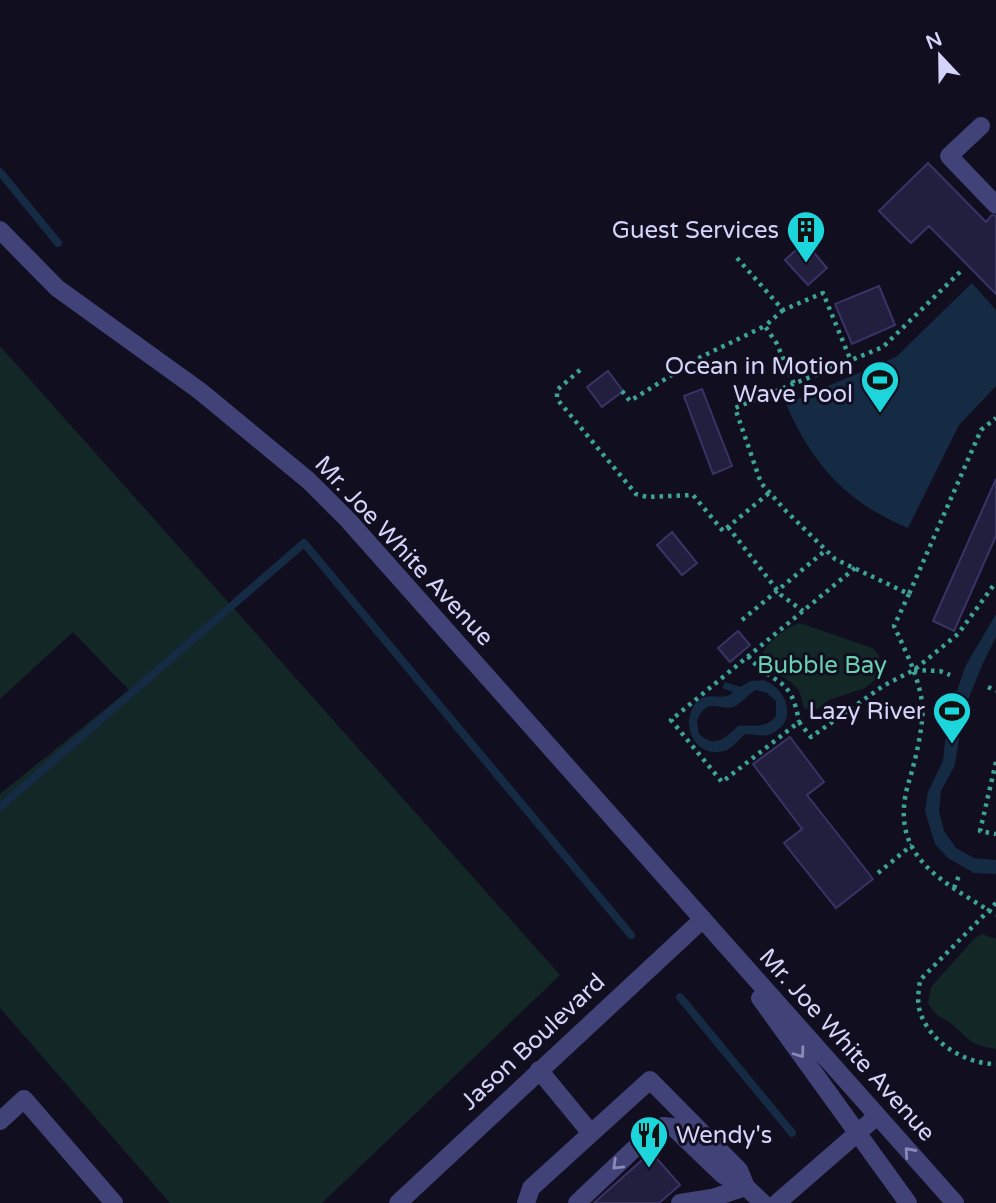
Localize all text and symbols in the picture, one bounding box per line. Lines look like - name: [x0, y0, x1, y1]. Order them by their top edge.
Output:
- north arrow: [905, 21, 975, 91]
- text: N: [923, 28, 945, 54]
- building icon: Guest Services: [785, 209, 827, 264]
- place label: Guest Services: [612, 216, 779, 245]
- place label: Ocean in Motion Wave Pool: [665, 352, 853, 409]
- sports icon: Ocean in Motion Wave Pool: [859, 359, 901, 414]
- street label: Mr. Joe White Avenue: [308, 450, 500, 652]
- park label: Bubble Bay: [757, 651, 887, 680]
- sports icon: Lazy River: [931, 690, 973, 745]
- place label: Lazy River: [808, 697, 926, 726]
- street label: Mr. Joe White Avenue: [753, 943, 941, 1147]
- street label: Jason Boulevard: [455, 968, 611, 1116]
- one-way arrow: [792, 1046, 804, 1058]
- restaurant icon: Wendy's: [628, 1114, 670, 1169]
- place label: Wendy's: [676, 1121, 772, 1150]
- one-way arrow: [905, 1147, 917, 1160]
- one-way arrow: [612, 1157, 625, 1170]

